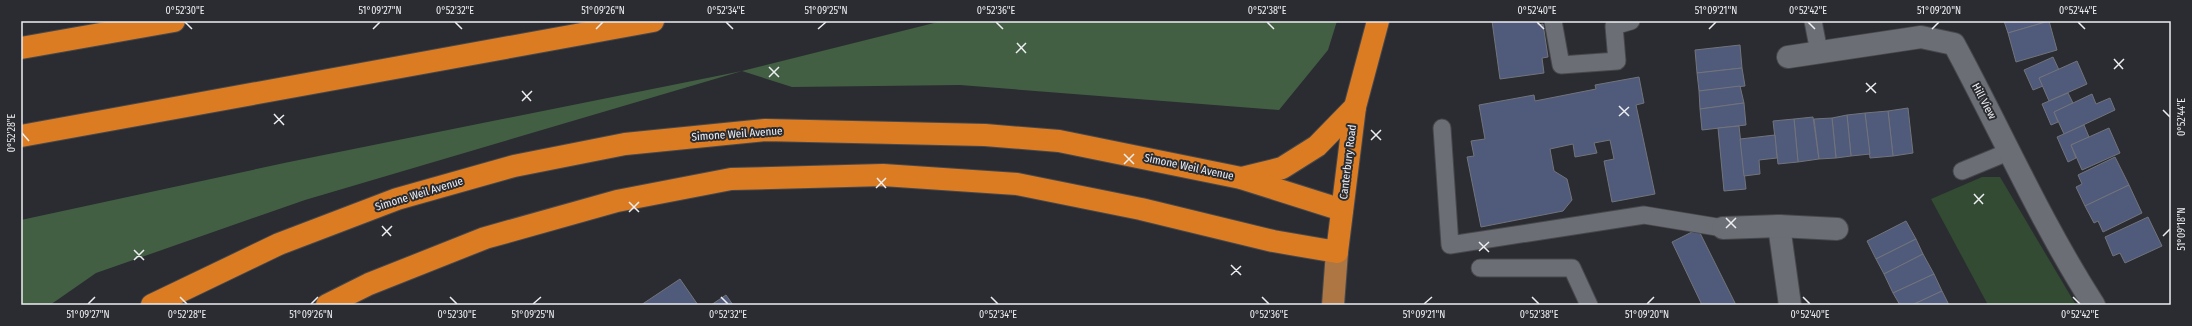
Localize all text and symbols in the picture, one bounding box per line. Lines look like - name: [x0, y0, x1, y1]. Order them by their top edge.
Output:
- text: 0°52'30"E: [166, 5, 205, 17]
- text: 51°09'27"N: [358, 5, 402, 17]
- text: 0°52'32"E: [436, 5, 474, 17]
- text: 51°09'26"N: [581, 5, 625, 17]
- text: 0°52'34"E: [707, 5, 745, 17]
- text: 51°09'25"N: [804, 5, 848, 17]
- text: 0°52'36"E: [977, 5, 1016, 17]
- text: 0°52'38"E: [1248, 5, 1287, 17]
- text: 0°52'40"E: [1518, 5, 1557, 17]
- text: 51°09'21"N: [1695, 5, 1737, 17]
- text: 0°52'42"E: [1789, 5, 1827, 17]
- text: 51°09'20"N: [1917, 5, 1961, 17]
- text: 0°52'44"E: [2059, 5, 2097, 17]
- street label: Hill View: [1969, 81, 1999, 121]
- text: 0°52'44"E: [2176, 98, 2188, 136]
- text: 0°52'28"E: [6, 113, 18, 152]
- street label: Simone Weil Avenue: [691, 124, 783, 144]
- street label: Canterbury Road: [1337, 124, 1359, 200]
- street label: Simone Weil Avenue: [1143, 151, 1235, 183]
- street label: Simone Weil Avenue: [374, 174, 464, 214]
- text: 51°09'18"N: [2176, 207, 2188, 251]
- text: 51°09'27"N: [66, 309, 110, 321]
- text: 0°52'28"E: [168, 309, 207, 321]
- text: 51°09'26"N: [289, 309, 333, 321]
- text: 0°52'30"E: [438, 309, 477, 321]
- text: 51°09'25"N: [511, 309, 555, 321]
- text: 0°52'32"E: [709, 309, 747, 321]
- text: 0°52'34"E: [979, 309, 1017, 321]
- text: 0°52'36"E: [1250, 309, 1289, 321]
- text: 51°09'21"N: [1403, 309, 1445, 321]
- text: 0°52'38"E: [1520, 309, 1559, 321]
- text: 51°09'20"N: [1625, 309, 1669, 321]
- text: 0°52'40"E: [1791, 309, 1830, 321]
- text: 0°52'42"E: [2061, 309, 2099, 321]

